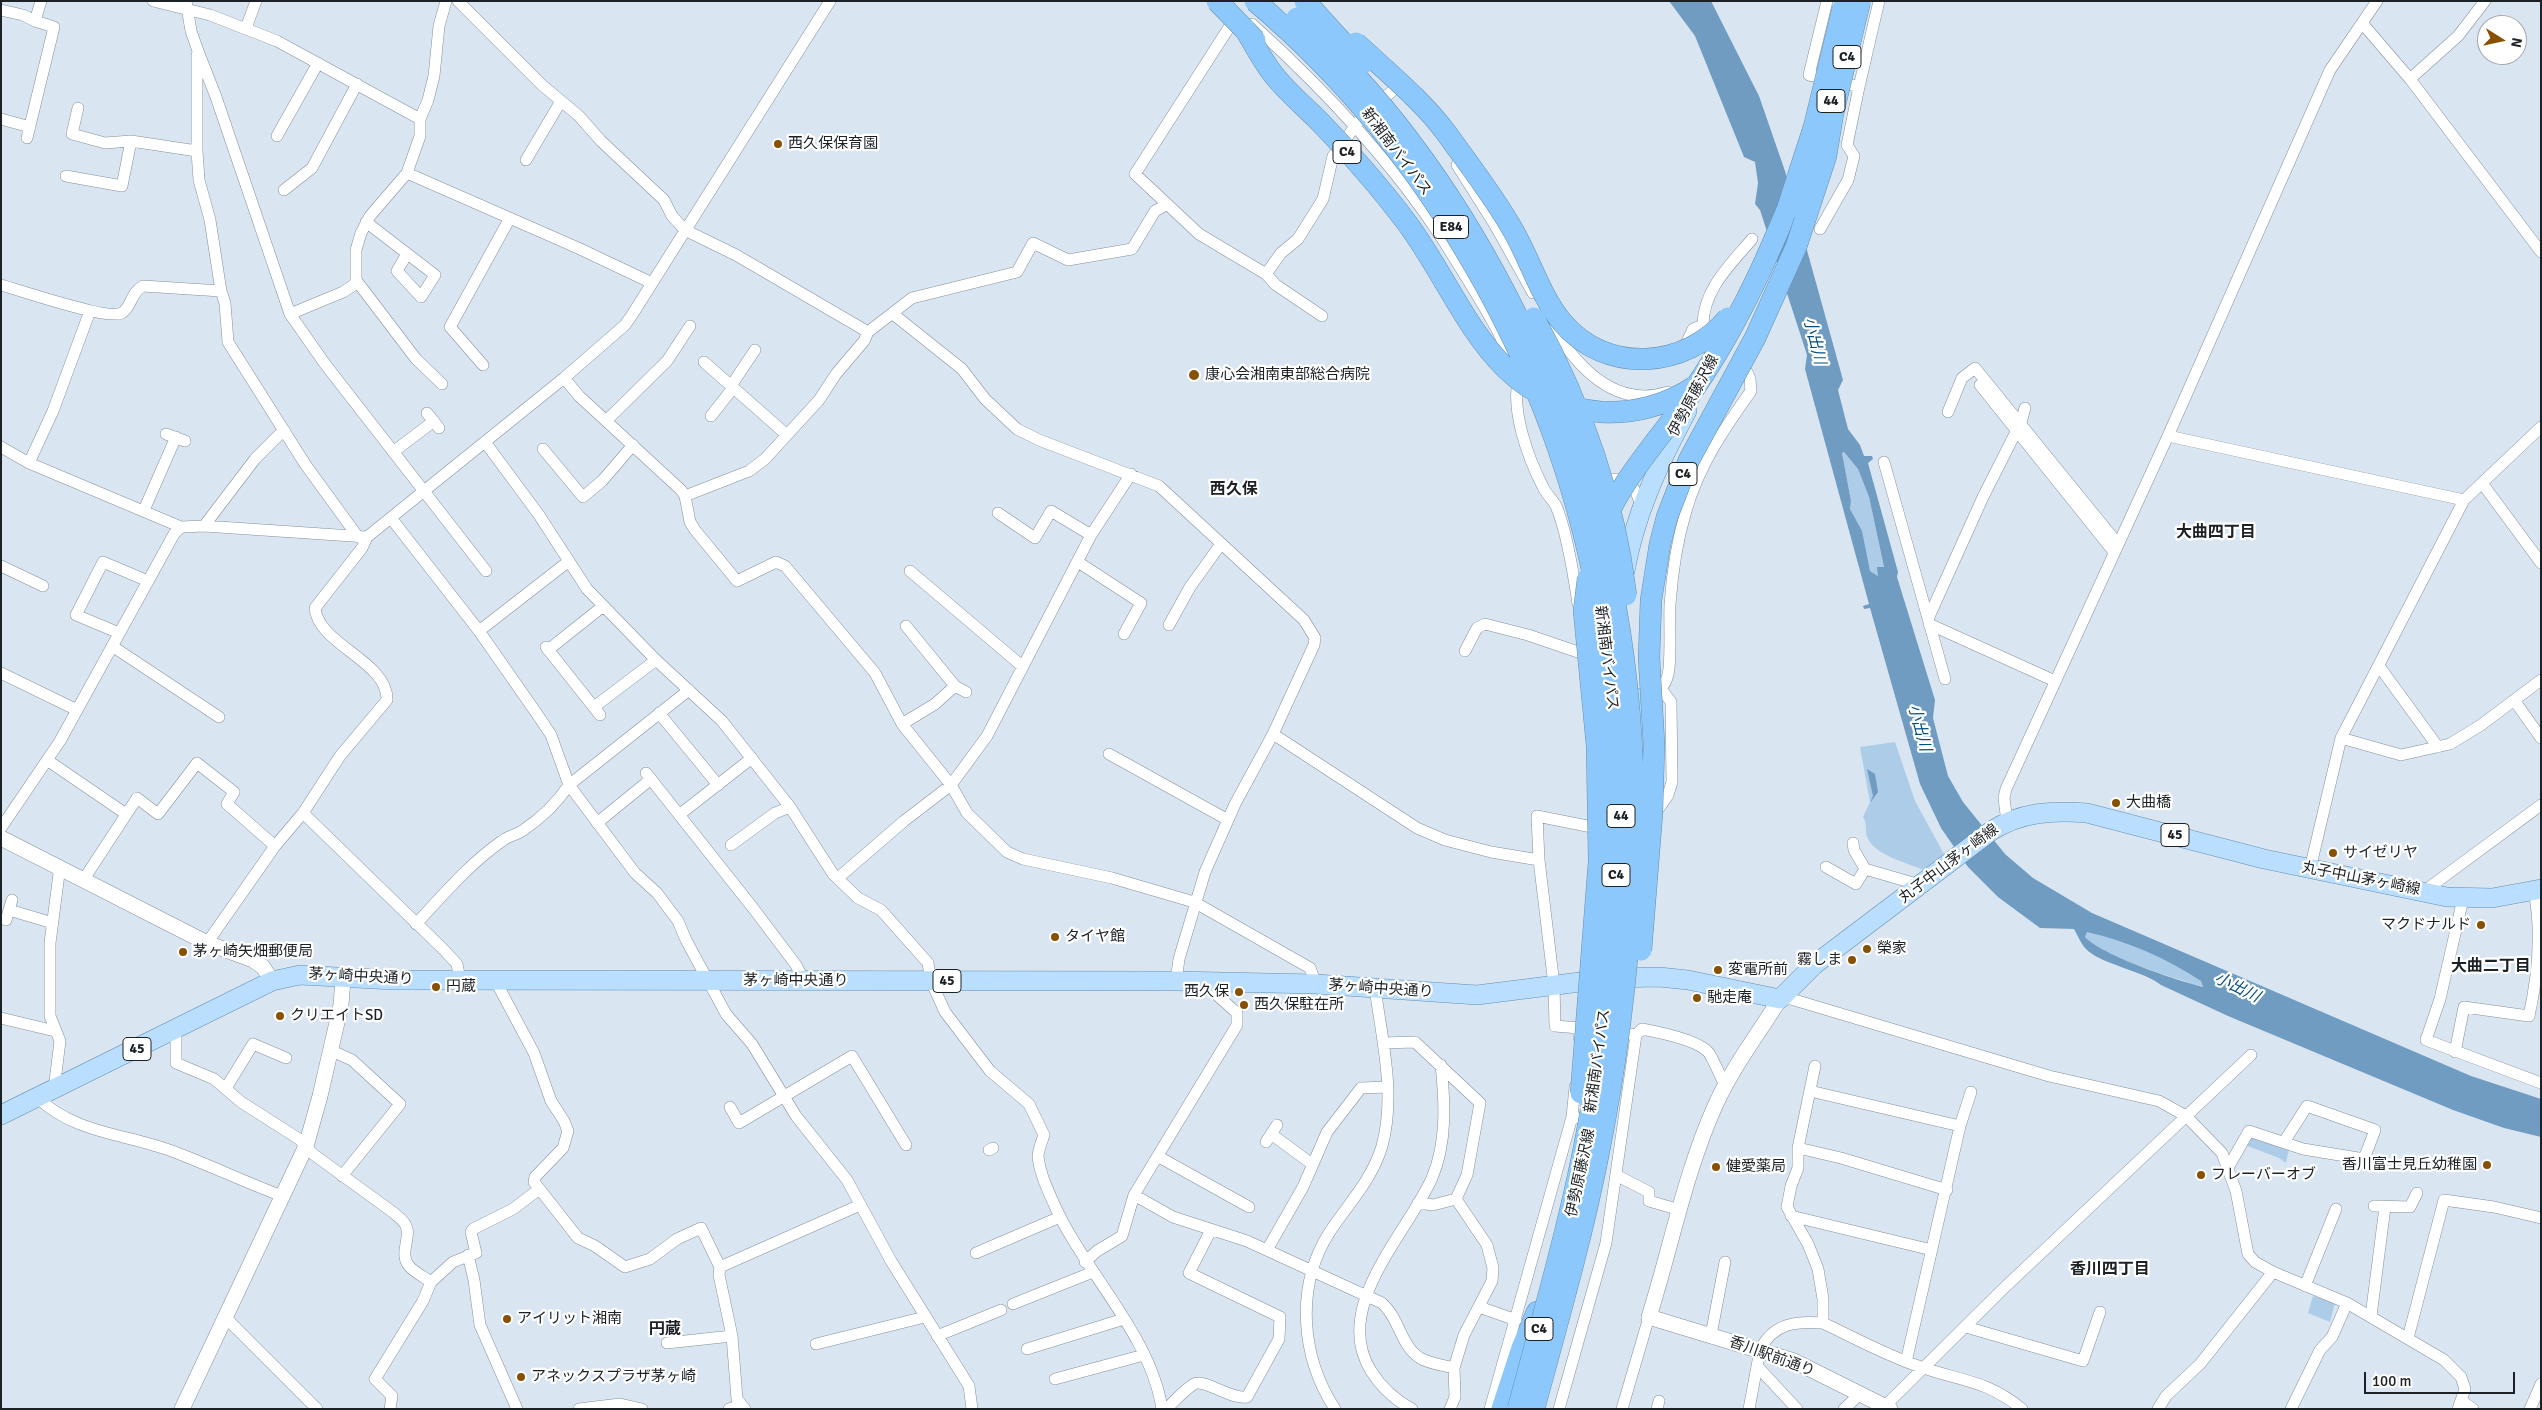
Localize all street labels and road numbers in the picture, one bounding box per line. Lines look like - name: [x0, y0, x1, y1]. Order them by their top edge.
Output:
- road number: C4: [1833, 46, 1861, 68]
- road number: 44: [1817, 90, 1845, 112]
- street label: 新湘南バイパス: [1357, 105, 1435, 199]
- road number: C4: [1333, 140, 1361, 163]
- road number: E84: [1434, 216, 1468, 238]
- street label: 伊勢原藤沢線: [1665, 352, 1723, 440]
- road number: C4: [1669, 462, 1697, 486]
- street label: 新湘南バイパス: [1591, 605, 1621, 711]
- road number: 44: [1607, 804, 1635, 828]
- street label: 丸子中山茅ヶ崎線: [1896, 821, 2002, 907]
- road number: 45: [2161, 824, 2189, 846]
- street label: 丸子中山茅ヶ崎線: [2300, 859, 2422, 899]
- road number: C4: [1602, 864, 1630, 886]
- street label: 茅ヶ崎中央通り: [308, 965, 414, 989]
- road number: 45: [933, 969, 961, 992]
- street label: 茅ヶ崎中央通り: [744, 972, 848, 990]
- street label: 茅ヶ崎中央通り: [1328, 976, 1434, 1002]
- street label: 新湘南バイパス: [1582, 1008, 1614, 1114]
- road number: 45: [123, 1038, 151, 1060]
- street label: 伊勢原藤沢線: [1563, 1127, 1599, 1219]
- road number: C4: [1525, 1318, 1553, 1340]
- street label: 香川駅前通り: [1727, 1333, 1817, 1381]

